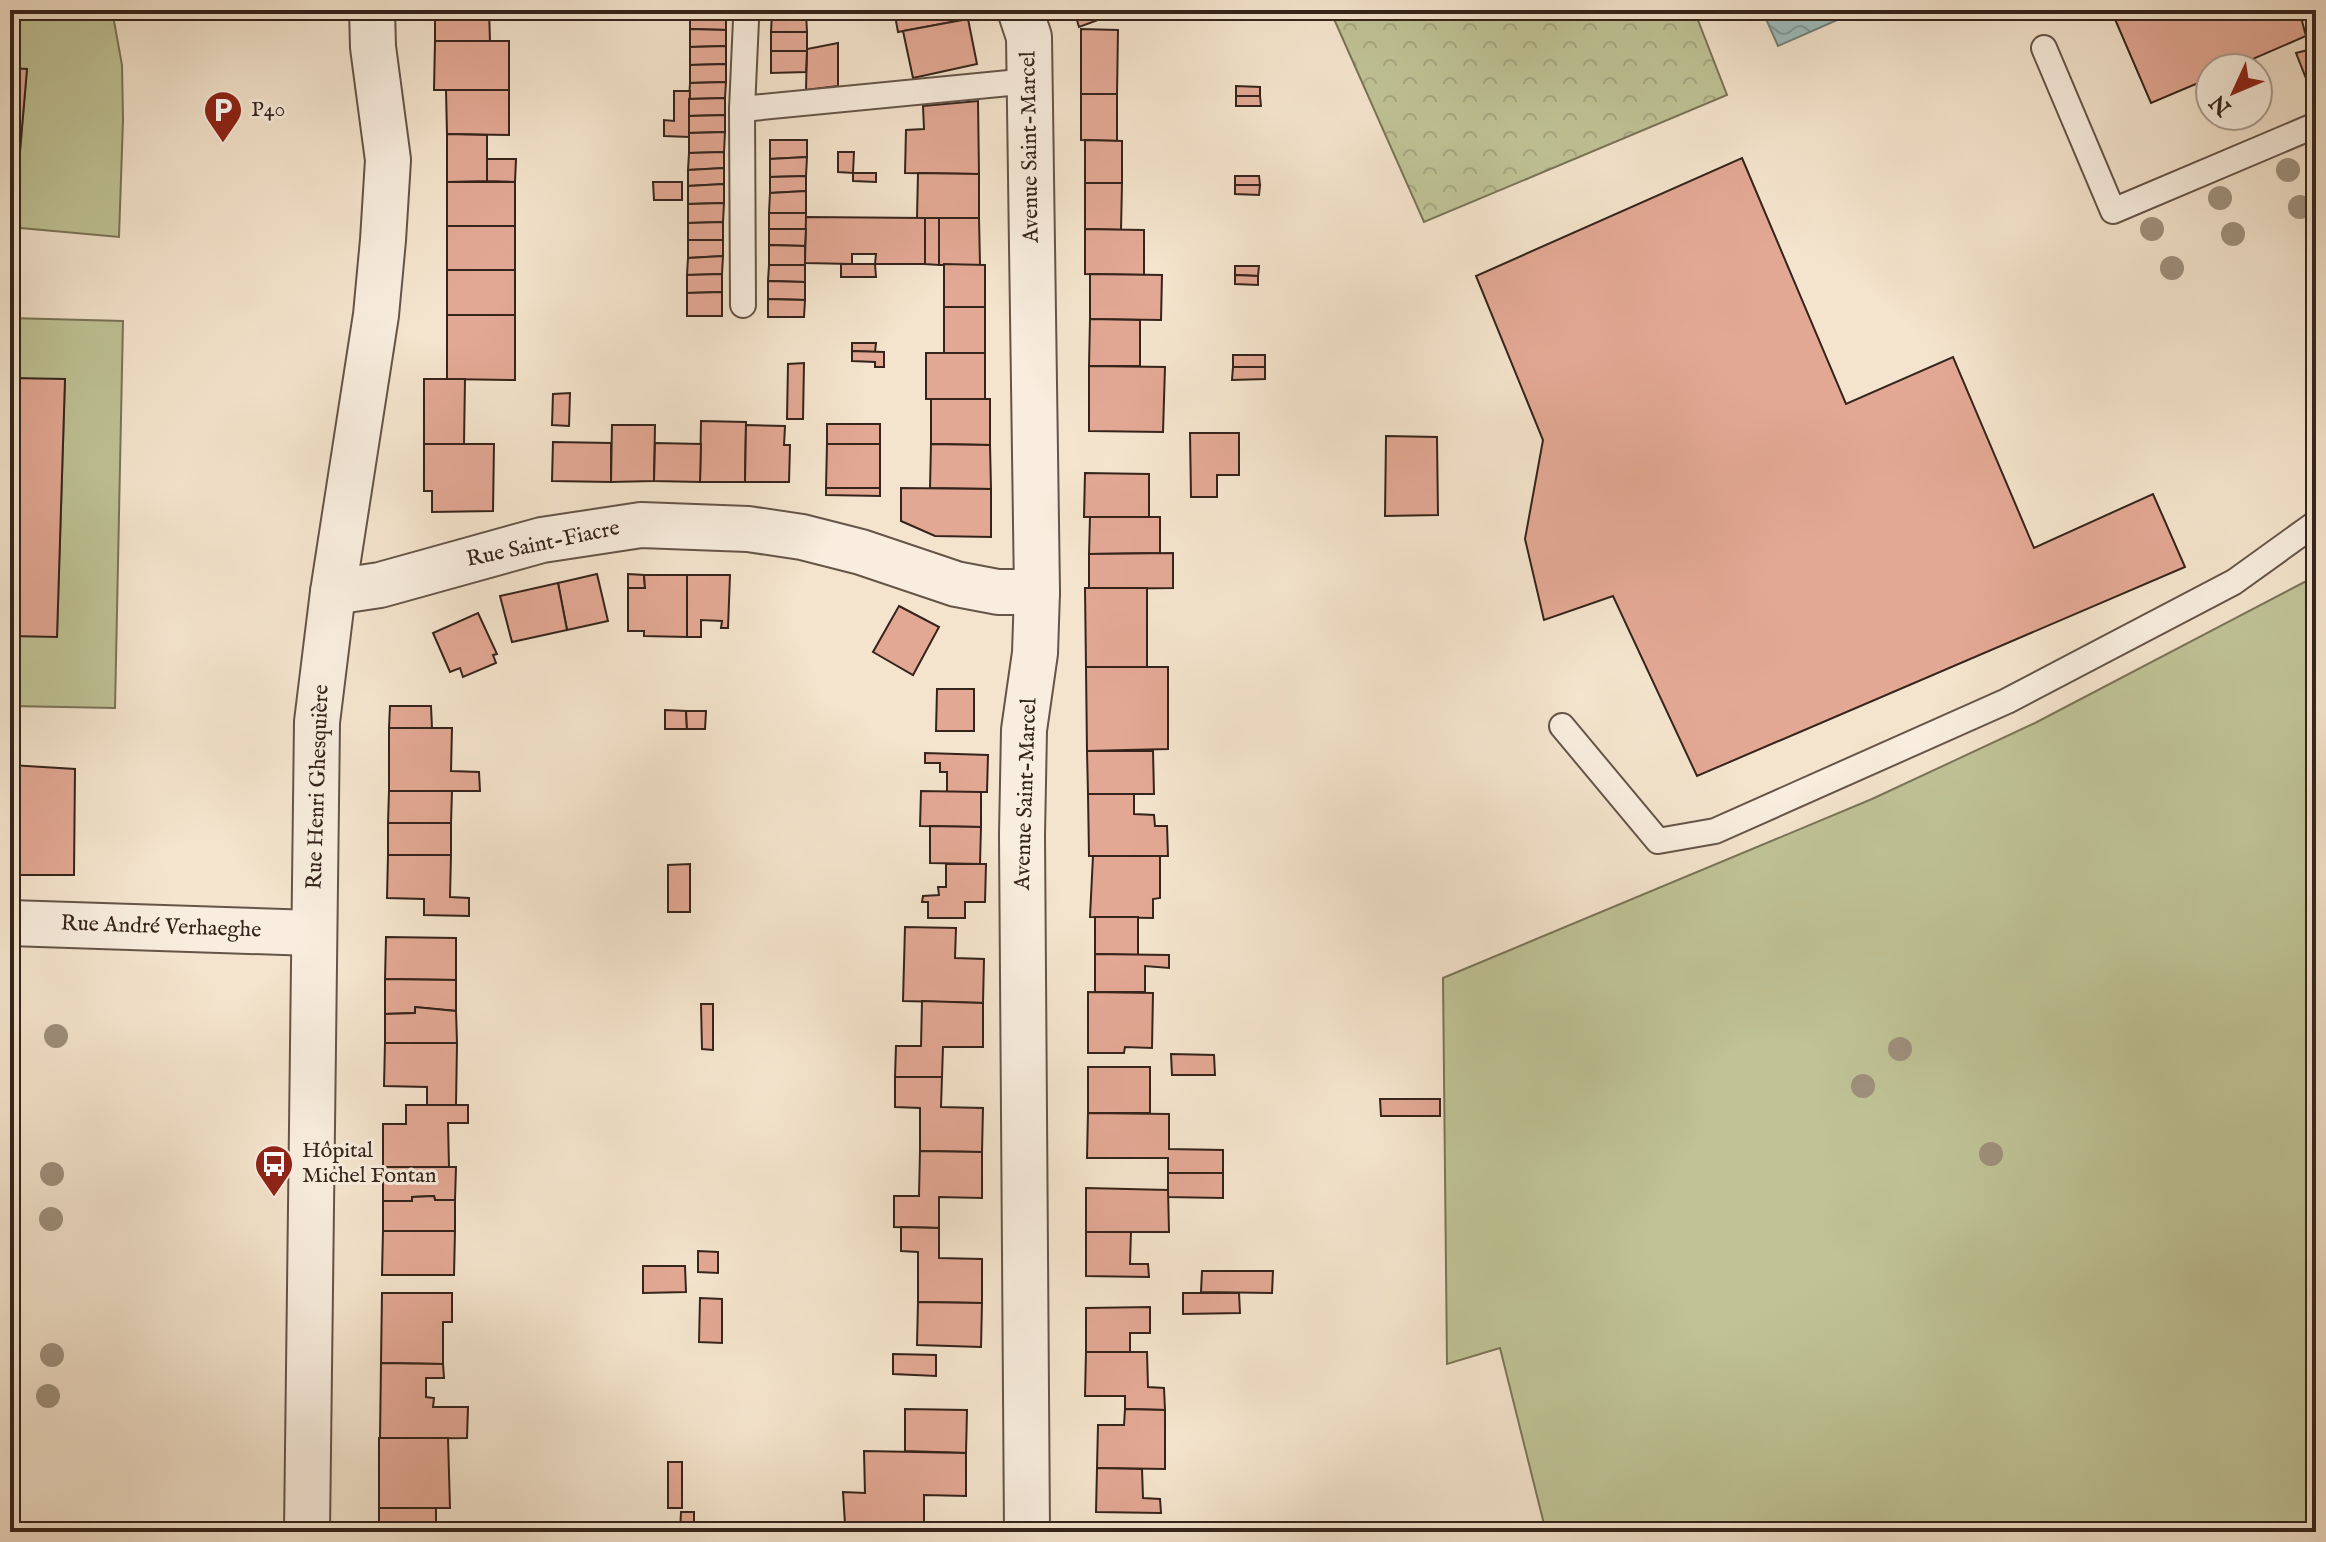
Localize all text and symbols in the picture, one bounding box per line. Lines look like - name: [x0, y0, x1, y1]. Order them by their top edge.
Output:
- street label: Avenue Saint-Marcel: [1014, 51, 1046, 244]
- north arrow: [2194, 52, 2274, 132]
- text: N: [2204, 88, 2238, 122]
- parking icon: P40: [202, 89, 244, 144]
- place label: P40: [251, 96, 285, 124]
- street label: Rue Saint-Fiacre: [464, 514, 622, 574]
- street label: Rue Henri Ghesquière: [300, 684, 336, 890]
- street label: Avenue Saint-Marcel: [1009, 698, 1043, 891]
- street label: Rue André Verhaeghe: [60, 910, 262, 944]
- place label: Hôpital Michel Fontan: [302, 1137, 437, 1190]
- bus stop icon: Hôpital Michel Fontan: [253, 1143, 295, 1198]

